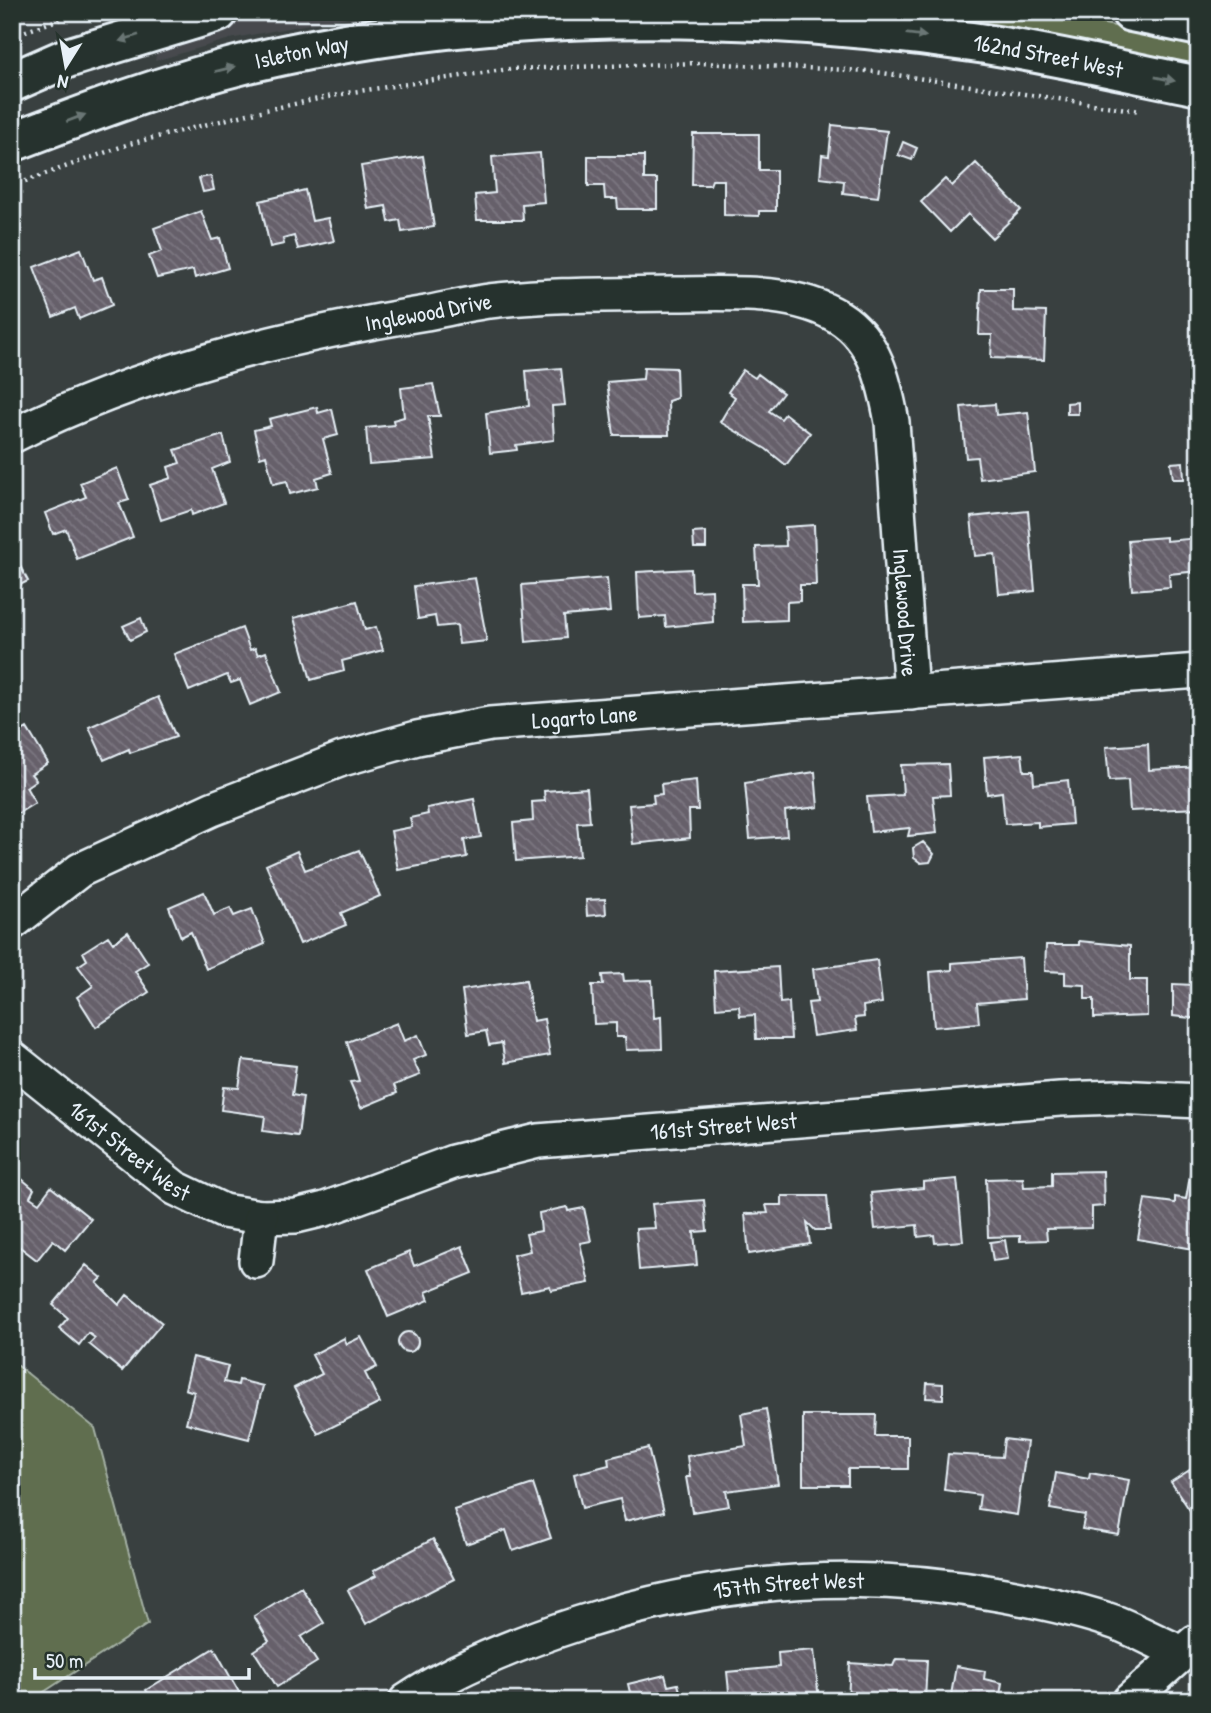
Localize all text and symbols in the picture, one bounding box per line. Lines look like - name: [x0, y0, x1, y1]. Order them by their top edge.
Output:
- street label: 162nd Street West: [971, 26, 1127, 85]
- street label: Isleton Way: [251, 27, 351, 76]
- one-way arrow: [906, 30, 928, 41]
- north arrow: [32, 32, 102, 102]
- one-way arrow: [119, 33, 140, 44]
- one-way arrow: [215, 64, 236, 74]
- text: N: [55, 69, 70, 96]
- one-way arrow: [1154, 73, 1176, 84]
- one-way arrow: [65, 112, 86, 123]
- street label: Inglewood Drive: [362, 285, 494, 338]
- street label: Inglewood Drive: [886, 547, 926, 677]
- street label: Logarto Lane: [531, 697, 638, 736]
- street label: 161st Street West: [62, 1093, 196, 1208]
- street label: 161st Street West: [649, 1104, 799, 1147]
- street label: 157th Street West: [711, 1564, 865, 1606]
- scale bar: [35, 1636, 248, 1680]
- text: 50 m: [46, 1646, 83, 1675]

